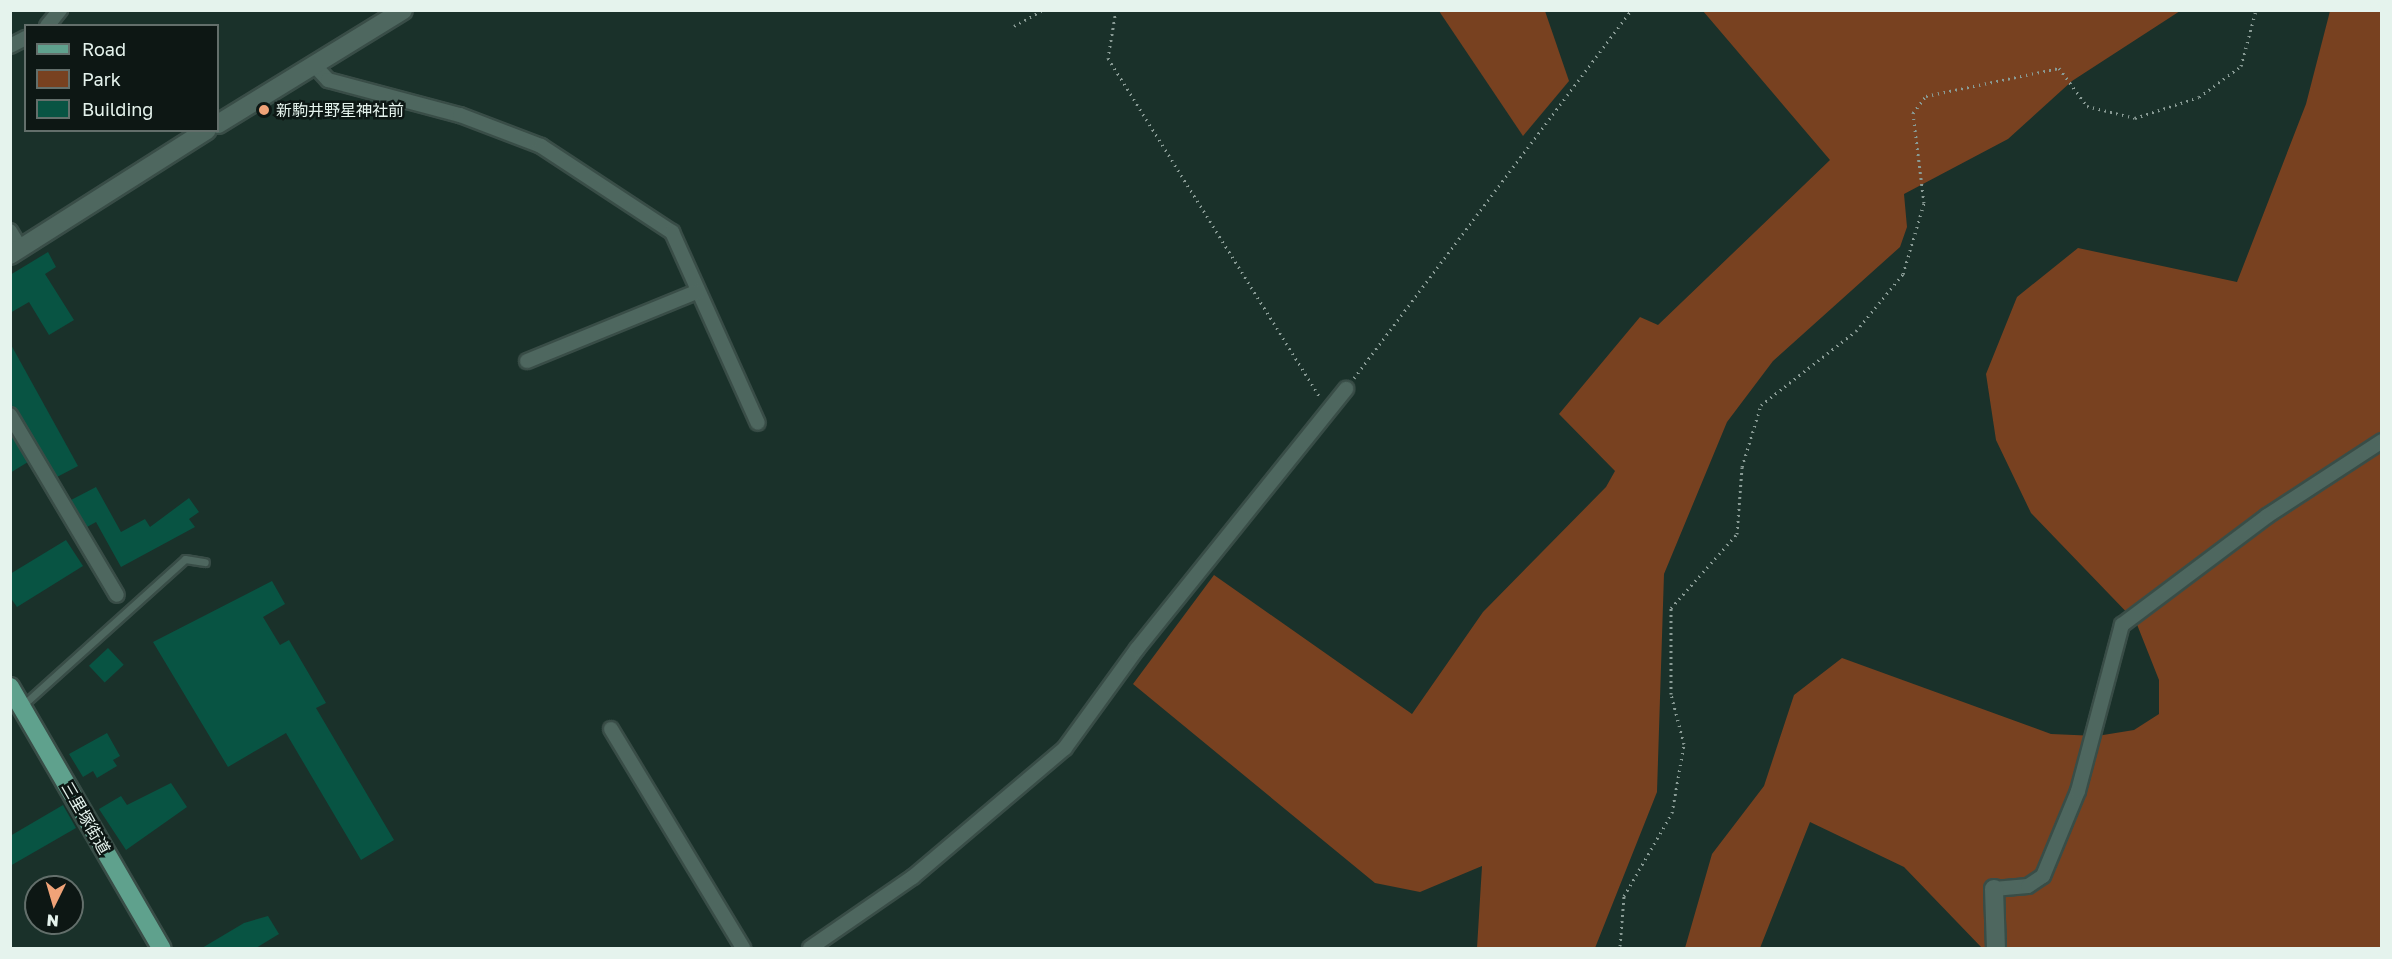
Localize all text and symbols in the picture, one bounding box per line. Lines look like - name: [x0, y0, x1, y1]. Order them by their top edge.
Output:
- legend: [24, 24, 219, 132]
- text: Road: [82, 38, 126, 60]
- text: Park: [82, 68, 121, 90]
- text: Building: [82, 98, 153, 120]
- place label: 新駒井野星神社前: [276, 100, 404, 120]
- marker: 新駒井野星神社前: [257, 103, 271, 117]
- street label: 三里塚街道: [58, 779, 114, 857]
- north arrow: [24, 875, 84, 935]
- text: N: [46, 910, 60, 931]

